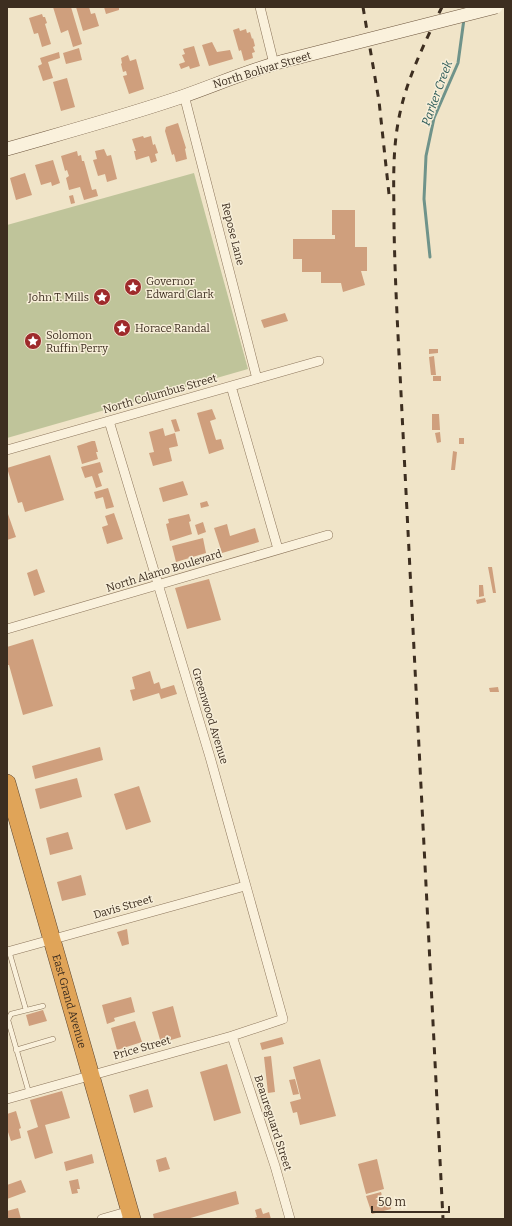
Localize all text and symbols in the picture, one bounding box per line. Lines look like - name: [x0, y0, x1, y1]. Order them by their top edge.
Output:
- street label: North Bolivar Street: [211, 49, 313, 91]
- water label: Parker Creek: [419, 58, 455, 127]
- street label: Repose Lane: [219, 201, 247, 267]
- place label: Governor Edward Clark: [146, 275, 214, 301]
- place icon: Governor Edward Clark: [123, 277, 143, 297]
- place icon: John T. Mills: [92, 287, 112, 307]
- place label: John T. Mills: [27, 291, 89, 304]
- place icon: Horace Randal: [112, 318, 132, 338]
- place label: Horace Randal: [135, 322, 210, 335]
- place label: Solomon Ruffin Perry: [46, 329, 108, 355]
- place icon: Solomon Ruffin Perry: [23, 331, 43, 351]
- street label: North Columbus Street: [102, 371, 218, 417]
- street label: North Alamo Boulevard: [105, 547, 224, 595]
- street label: Greenwood Avenue: [189, 666, 231, 766]
- street label: Davis Street: [92, 892, 154, 922]
- street label: East Grand Avenue: [50, 953, 89, 1050]
- street label: Price Street: [112, 1034, 172, 1062]
- street label: Beaureguard Street: [251, 1074, 295, 1172]
- scale bar: [372, 1188, 449, 1214]
- text: 50 m: [378, 1195, 407, 1209]

